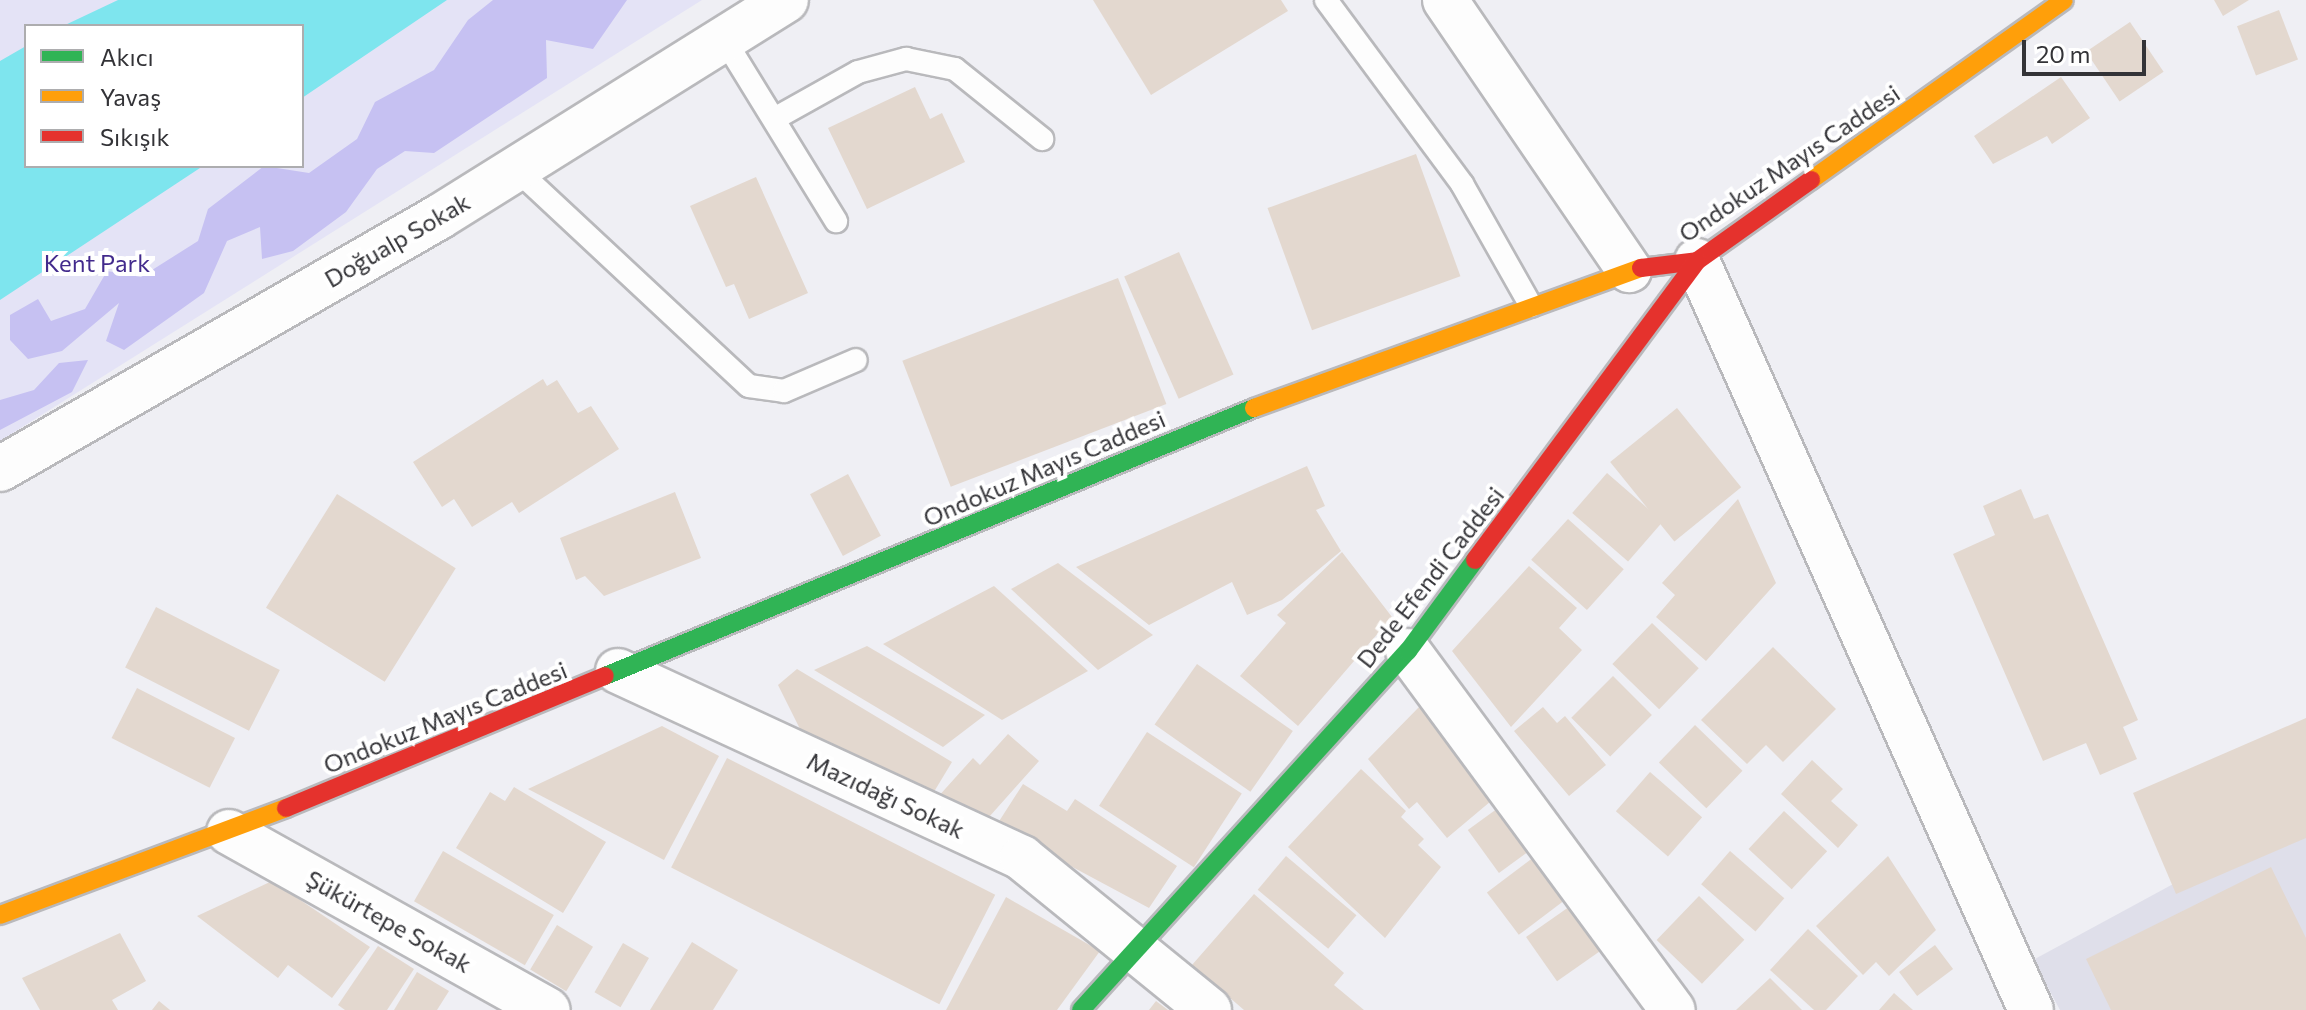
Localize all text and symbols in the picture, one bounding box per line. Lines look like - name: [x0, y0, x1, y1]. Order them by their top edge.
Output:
- legend: [24, 24, 304, 168]
- scale bar: [2026, 24, 2150, 74]
- text: 20 m: [2036, 39, 2090, 68]
- text: Akıcı: [100, 42, 154, 71]
- street label: Ondokuz Mayıs Caddesi: [1673, 78, 1905, 248]
- text: Yavaş: [100, 82, 161, 111]
- text: Sıkışık: [100, 122, 170, 151]
- street label: Doğualp Sokak: [319, 187, 475, 293]
- park label: Kent Park: [44, 249, 150, 277]
- street label: Ondokuz Mayıs Caddesi: [919, 404, 1169, 532]
- street label: Dede Efendi Caddesi: [1350, 481, 1510, 673]
- street label: Ondokuz Mayıs Caddesi: [319, 655, 571, 779]
- street label: Mazıdağı Sokak: [803, 746, 969, 844]
- street label: Şükürtepe Sokak: [301, 864, 477, 978]

